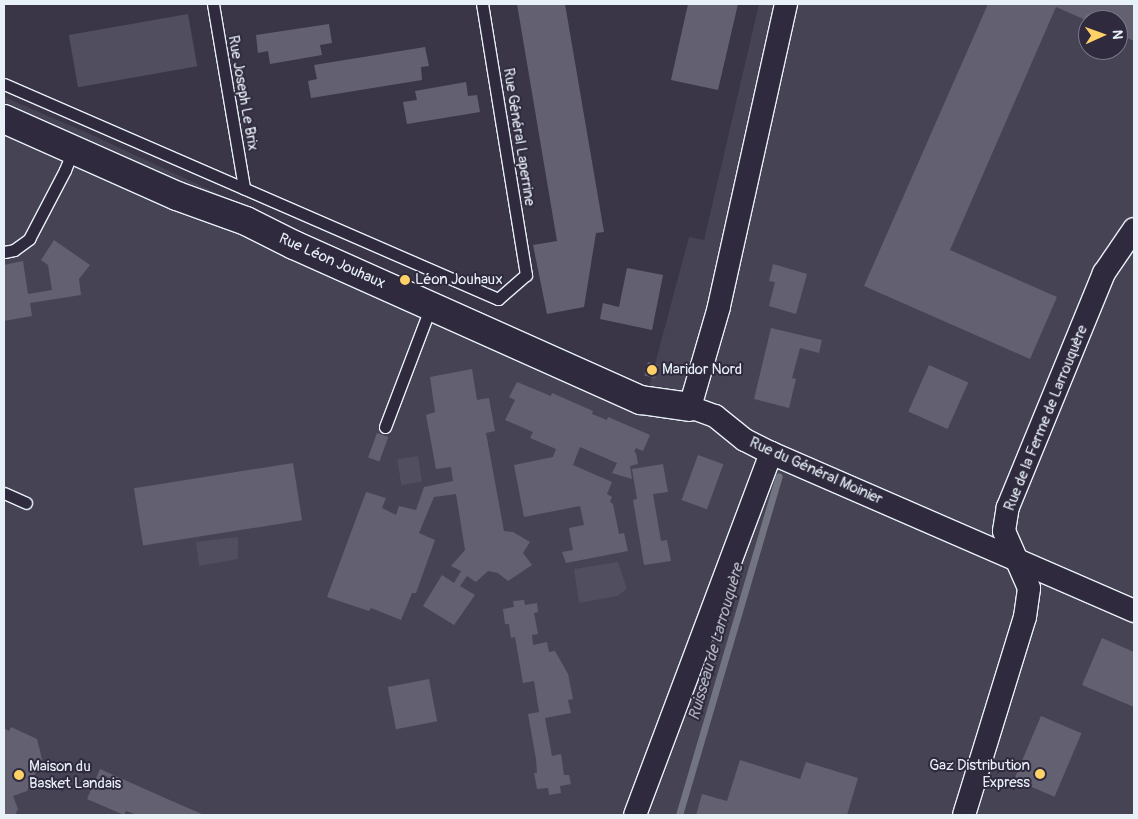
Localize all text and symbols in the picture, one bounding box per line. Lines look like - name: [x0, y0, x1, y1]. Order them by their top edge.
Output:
- north arrow: [1078, 10, 1128, 60]
- text: N: [1109, 29, 1126, 40]
- street label: Rue Joseph Le Brix: [224, 34, 262, 152]
- street label: Rue Général Laperrine: [499, 67, 539, 207]
- street label: Rue Léon Jouhaux: [276, 229, 388, 293]
- place label: Léon Jouhaux: [415, 271, 503, 289]
- marker: Léon Jouhaux: [399, 274, 411, 286]
- street label: Rue de la Ferme de Larrouquère: [1000, 322, 1092, 514]
- place label: Maridor Nord: [662, 361, 742, 379]
- marker: Maridor Nord: [646, 364, 658, 376]
- street label: Rue du Général Moinier: [747, 434, 885, 508]
- water label: Ruisseau de Larrouquère: [684, 562, 748, 722]
- place label: Gaz Distribution Express: [929, 756, 1030, 791]
- place label: Maison du Basket Landais: [29, 757, 121, 792]
- marker: Gaz Distribution Express: [1034, 768, 1046, 780]
- marker: Maison du Basket Landais: [13, 769, 25, 781]

